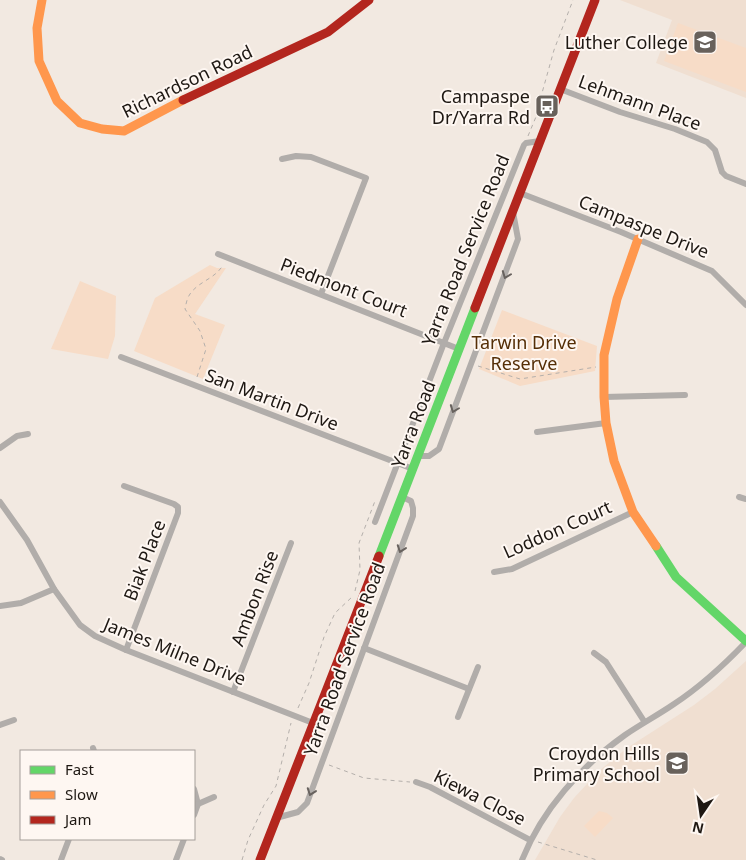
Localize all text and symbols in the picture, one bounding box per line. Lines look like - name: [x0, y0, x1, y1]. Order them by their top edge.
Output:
- school or university icon: Luther College: [692, 29, 718, 55]
- place label: Luther College: [565, 30, 688, 54]
- street label: Richardson Road: [118, 39, 256, 123]
- street label: Lehmann Place: [575, 69, 705, 135]
- place label: Campaspe Dr/Yarra Rd: [432, 84, 530, 129]
- bus stop icon: Campaspe Dr/Yarra Rd: [534, 93, 560, 119]
- street label: Yarra Road Service Road: [416, 151, 514, 349]
- street label: Campaspe Drive: [575, 189, 713, 263]
- street label: Piedmont Court: [277, 252, 411, 322]
- one-way arrow: [502, 271, 512, 279]
- park label: Tarwin Drive Reserve: [471, 330, 577, 375]
- street label: San Martin Drive: [202, 363, 342, 435]
- street label: Yarra Road: [385, 377, 441, 471]
- one-way arrow: [450, 404, 460, 413]
- street label: Loddon Court: [499, 494, 616, 564]
- street label: Biak Place: [118, 516, 170, 604]
- one-way arrow: [397, 544, 407, 552]
- street label: Ambon Rise: [225, 547, 283, 649]
- street label: Yarra Road Service Road: [298, 559, 390, 759]
- street label: James Milne Drive: [98, 611, 250, 690]
- place label: Croydon Hills Primary School: [533, 741, 660, 786]
- legend: [20, 750, 195, 840]
- school or university icon: Croydon Hills Primary School: [664, 750, 690, 776]
- text: Fast: [65, 759, 94, 779]
- street label: Kiewa Close: [430, 764, 530, 830]
- text: Slow: [65, 784, 98, 804]
- one-way arrow: [307, 787, 317, 796]
- north arrow: [676, 790, 726, 840]
- text: Jam: [63, 809, 92, 829]
- text: N: [690, 818, 706, 839]

